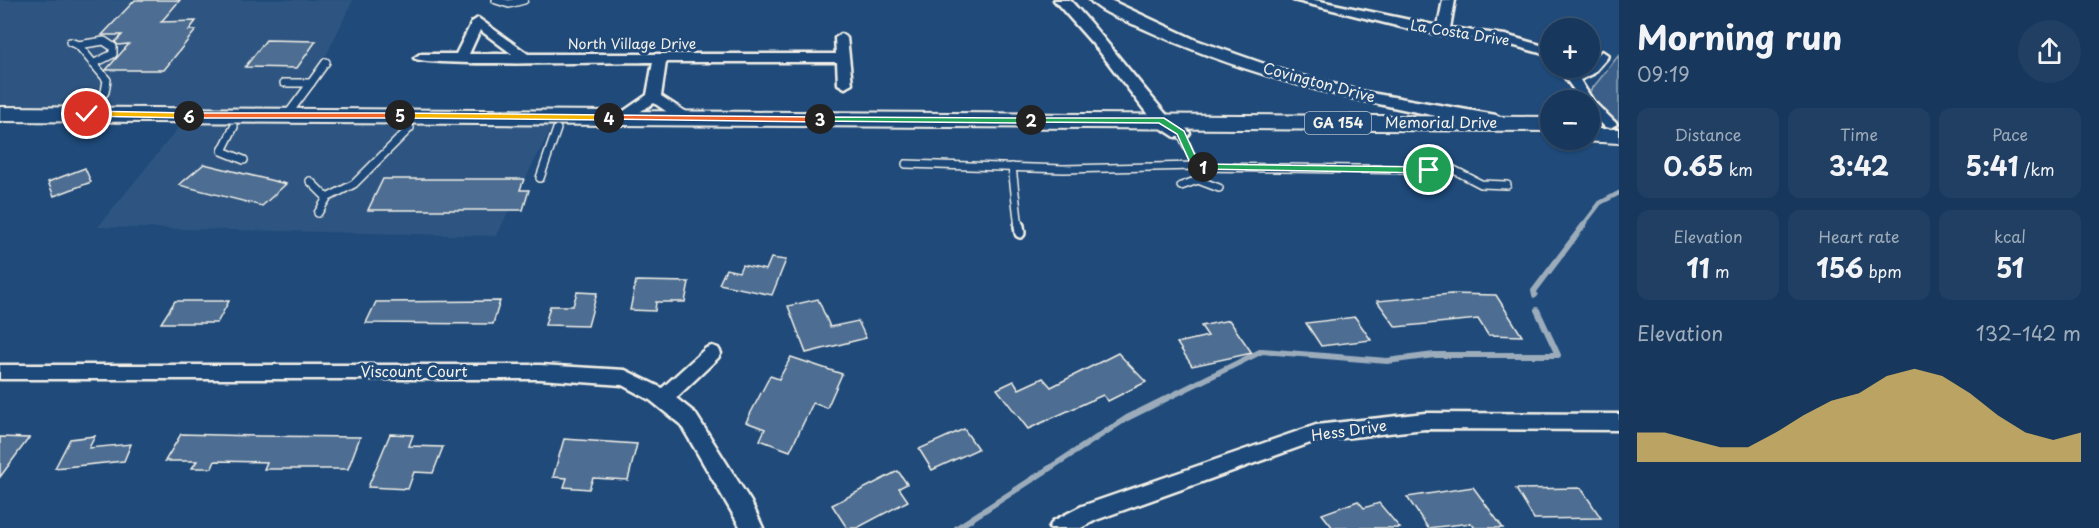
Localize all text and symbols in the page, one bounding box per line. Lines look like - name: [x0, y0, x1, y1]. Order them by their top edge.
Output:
- text: Morning run: [1637, 11, 1842, 61]
- street label: La Costa Drive: [1409, 14, 1511, 51]
- map controls: [1540, 18, 1600, 150]
- button: +: [1540, 18, 1600, 78]
- button: share: [2018, 20, 2081, 83]
- street label: North Village Drive: [568, 33, 696, 54]
- street label: Covington Drive: [1261, 55, 1378, 108]
- text: 09:19: [1637, 59, 1690, 89]
- pin: [61, 88, 112, 139]
- button: −: [1540, 90, 1600, 150]
- icon: check: [70, 97, 103, 130]
- pin: 5: [385, 100, 415, 130]
- pin: 6: [174, 101, 204, 131]
- text: 5: [395, 103, 405, 127]
- pin: 4: [594, 103, 624, 133]
- text: 6: [183, 104, 195, 128]
- pin: 3: [805, 104, 835, 134]
- pin: 2: [1016, 105, 1046, 135]
- text: 4: [604, 106, 614, 130]
- text: 3: [815, 107, 825, 131]
- text: 2: [1025, 108, 1037, 132]
- street label: Memorial Drive: [1385, 110, 1497, 133]
- road number: GA 154: [1305, 112, 1371, 134]
- text: Distance: [1674, 122, 1742, 146]
- text: Time: [1840, 122, 1878, 146]
- text: Pace: [1992, 122, 2028, 146]
- pin: [1403, 144, 1454, 195]
- text: 0.65: [1663, 146, 1724, 185]
- text: 3:42: [1829, 146, 1889, 185]
- text: 5:41: [1966, 146, 2019, 185]
- pin: 1: [1188, 152, 1218, 182]
- icon: arrive: [1412, 153, 1445, 186]
- text: 1: [1199, 155, 1207, 179]
- text: km: [1724, 157, 1753, 181]
- text: /km: [2019, 157, 2054, 181]
- text: Elevation: [1673, 224, 1743, 248]
- text: Heart rate: [1819, 224, 1899, 248]
- text: kcal: [1994, 224, 2026, 248]
- text: 11: [1686, 248, 1710, 287]
- text: 156: [1816, 248, 1863, 287]
- text: 51: [1996, 248, 2024, 287]
- text: m: [1710, 259, 1730, 283]
- text: bpm: [1863, 259, 1902, 283]
- text: Elevation: [1637, 318, 1723, 348]
- text: 132–142 m: [1976, 318, 2081, 348]
- street label: Viscount Court: [360, 359, 468, 382]
- street label: Hess Drive: [1310, 413, 1388, 446]

